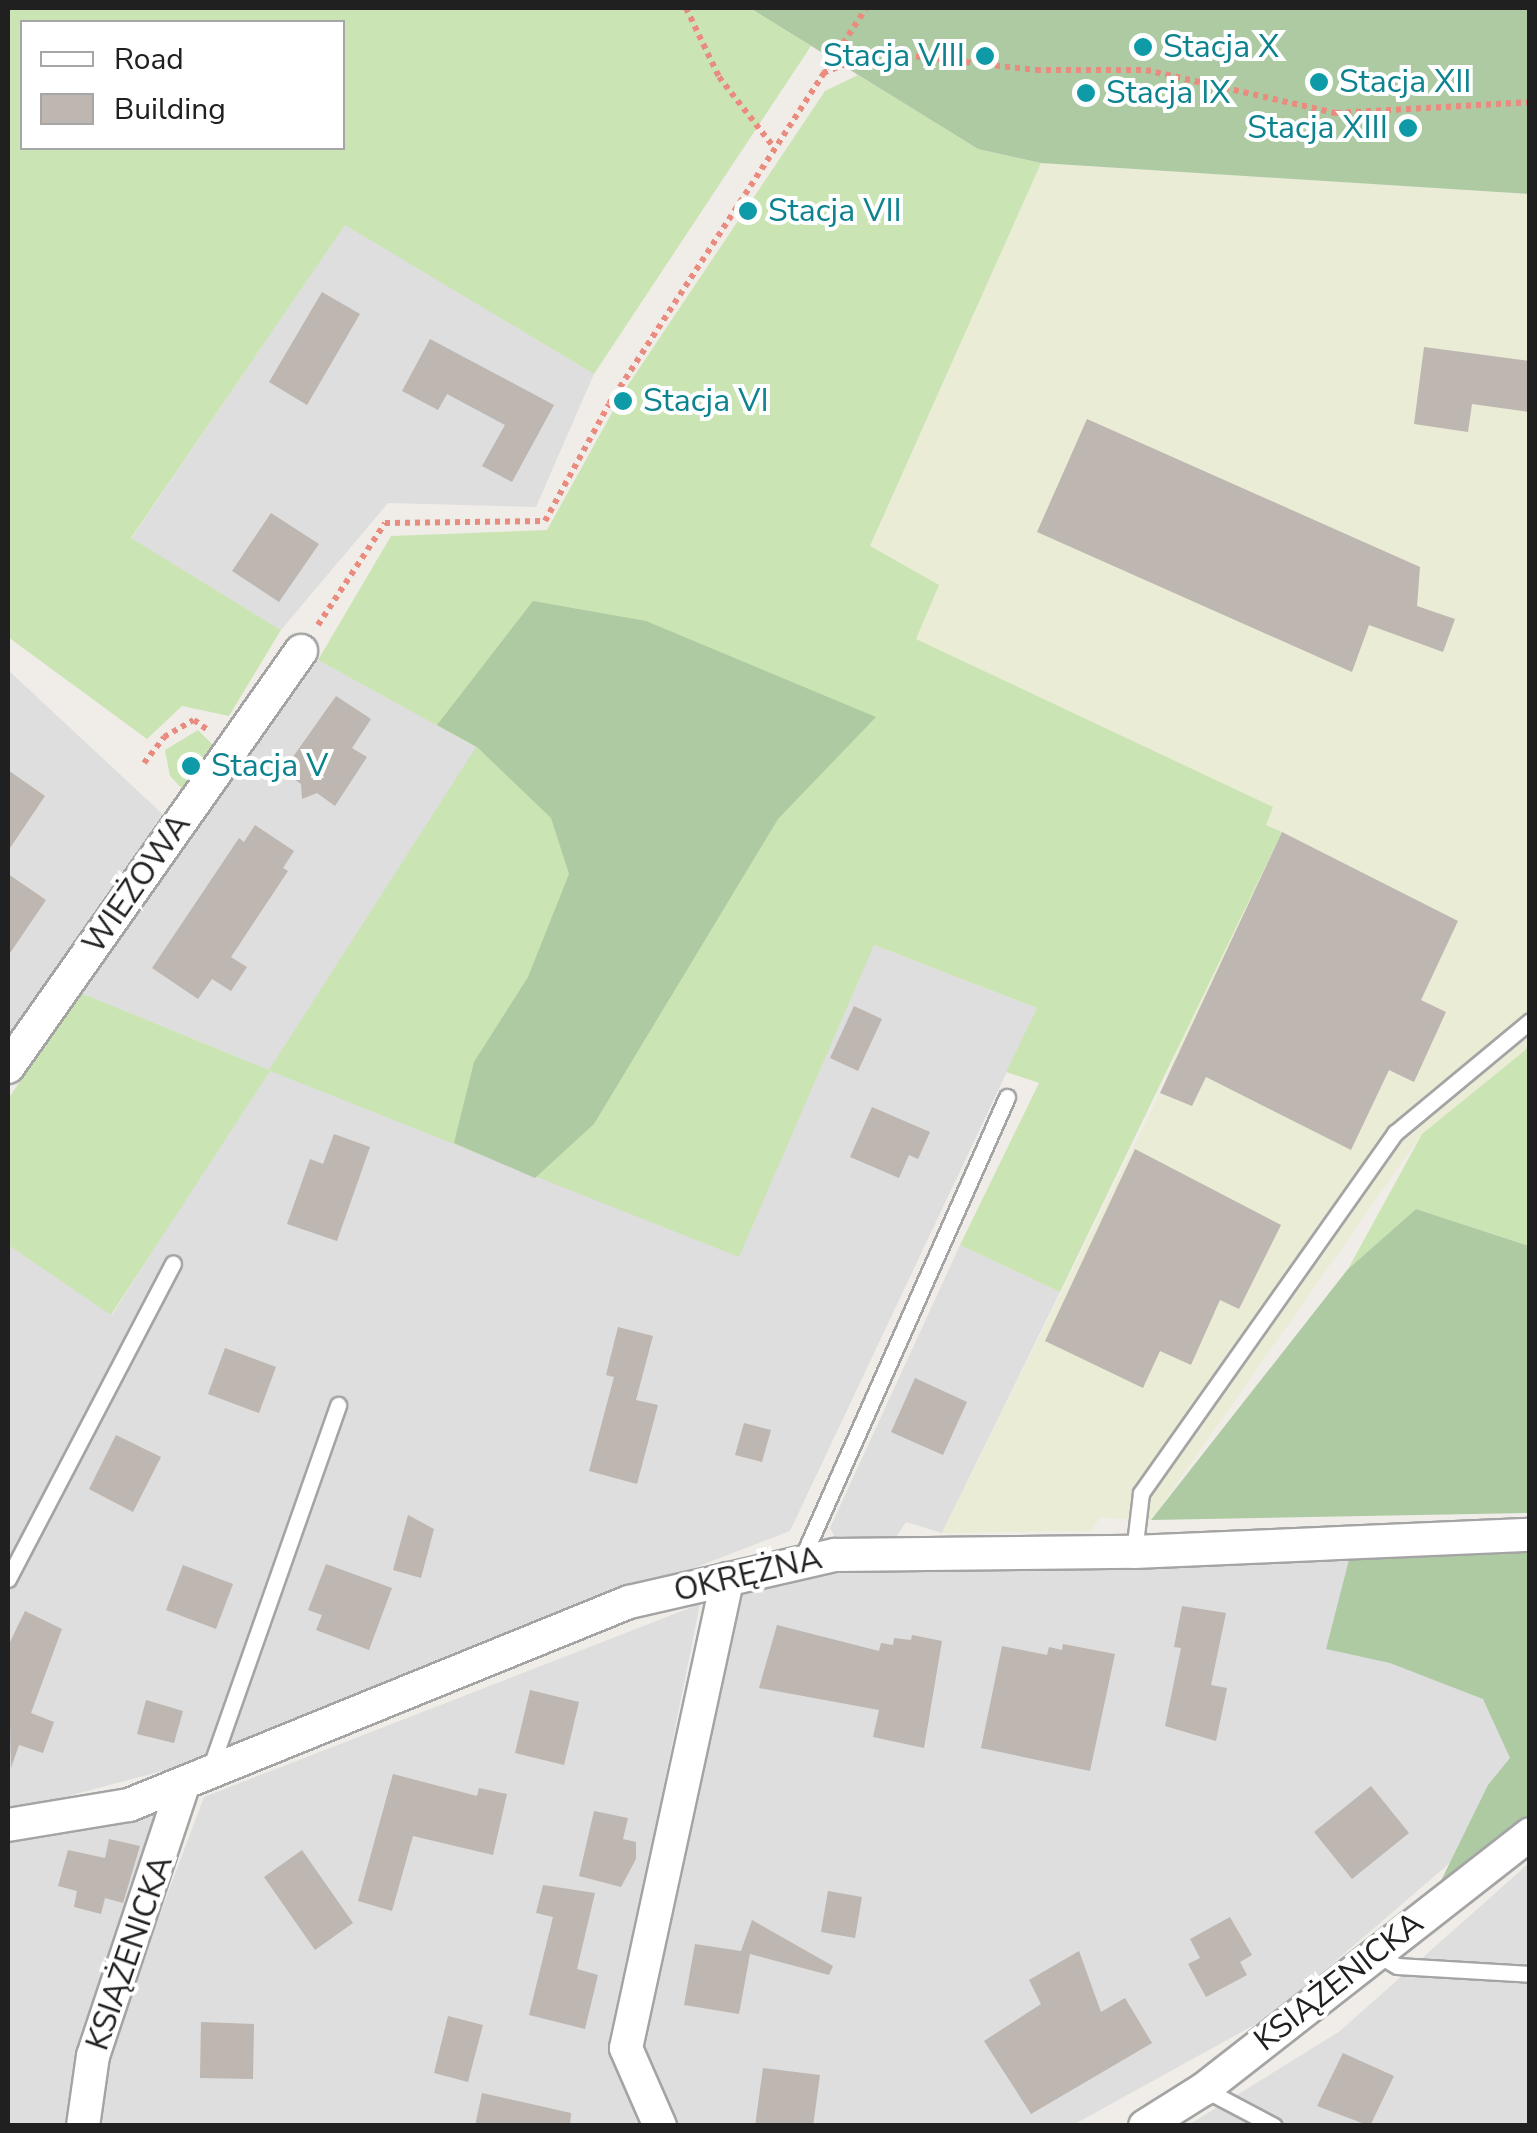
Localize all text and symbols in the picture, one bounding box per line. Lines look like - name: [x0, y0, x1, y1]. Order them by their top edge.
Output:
- legend: [20, 20, 345, 150]
- place label: Stacja X: [1163, 28, 1279, 66]
- marker: Stacja X: [1132, 36, 1154, 58]
- place label: Stacja VIII: [823, 37, 965, 75]
- text: Road: [114, 39, 184, 80]
- marker: Stacja VIII: [974, 45, 996, 67]
- place label: Stacja XII: [1339, 63, 1472, 101]
- marker: Stacja XII: [1308, 71, 1330, 93]
- place label: Stacja IX: [1106, 74, 1230, 112]
- marker: Stacja IX: [1075, 82, 1097, 104]
- text: Building: [114, 89, 226, 130]
- place label: Stacja XIII: [1247, 109, 1388, 147]
- marker: Stacja XIII: [1397, 117, 1419, 139]
- place label: Stacja VII: [768, 192, 902, 230]
- marker: Stacja VII: [737, 200, 759, 222]
- place label: Stacja VI: [643, 382, 769, 420]
- marker: Stacja VI: [612, 390, 634, 412]
- place label: Stacja V: [211, 747, 328, 785]
- marker: Stacja V: [180, 755, 202, 777]
- street label: WIEŻOWA: [75, 807, 199, 961]
- street label: OKRĘŻNA: [670, 1539, 826, 1611]
- street label: KSIĄŻENICKA: [79, 1851, 181, 2055]
- street label: KSIĄŻENICKA: [1247, 1904, 1431, 2060]

